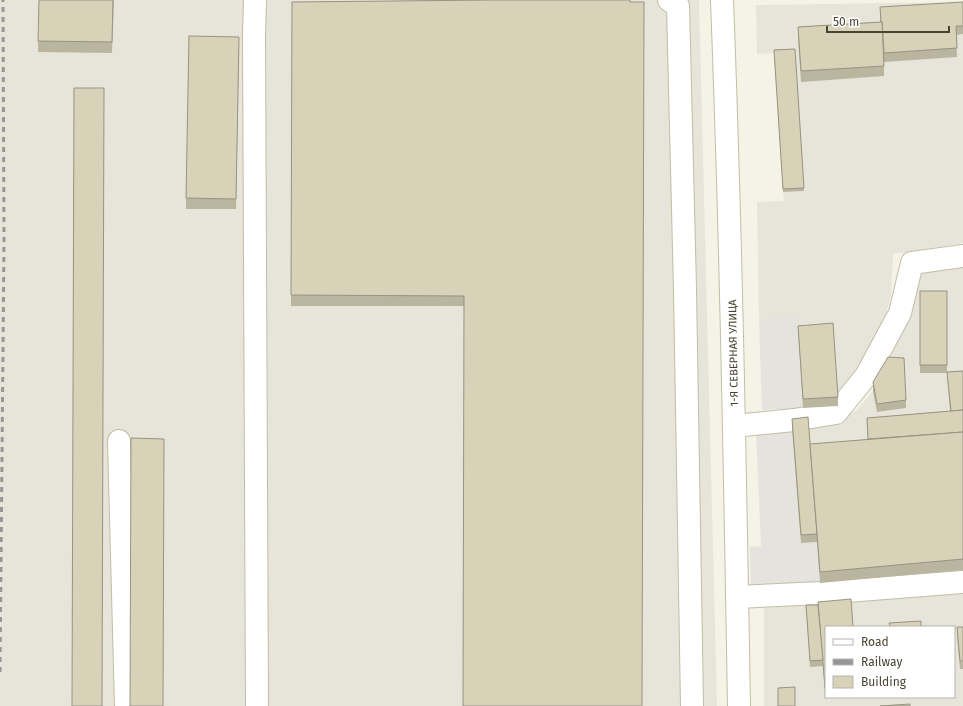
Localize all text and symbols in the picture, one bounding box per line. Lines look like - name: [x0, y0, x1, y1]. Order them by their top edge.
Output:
- scale bar: [827, 8, 949, 34]
- text: 50 m: [833, 15, 859, 29]
- street label: 1-Я СЕВЕРНАЯ УЛИЦА: [726, 299, 741, 407]
- legend: [825, 626, 955, 698]
- text: Road: [861, 635, 889, 649]
- text: Railway: [861, 655, 902, 669]
- text: Building: [861, 675, 907, 689]

